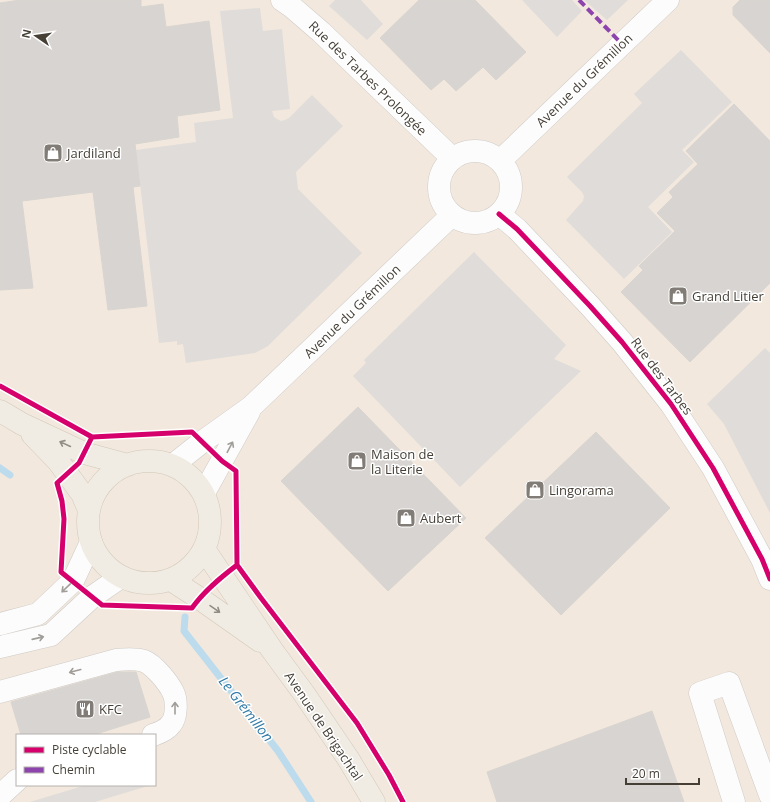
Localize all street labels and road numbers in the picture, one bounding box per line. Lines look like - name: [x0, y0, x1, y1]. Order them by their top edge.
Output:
- street label: Rue des Tarbes Prolongée: [305, 17, 431, 139]
- street label: Avenue du Grémillon: [532, 29, 636, 131]
- street label: Avenue du Grémillon: [300, 260, 404, 362]
- street label: Rue des Tarbes: [627, 334, 697, 418]
- street label: Avenue de Brigachtal: [281, 668, 367, 784]

